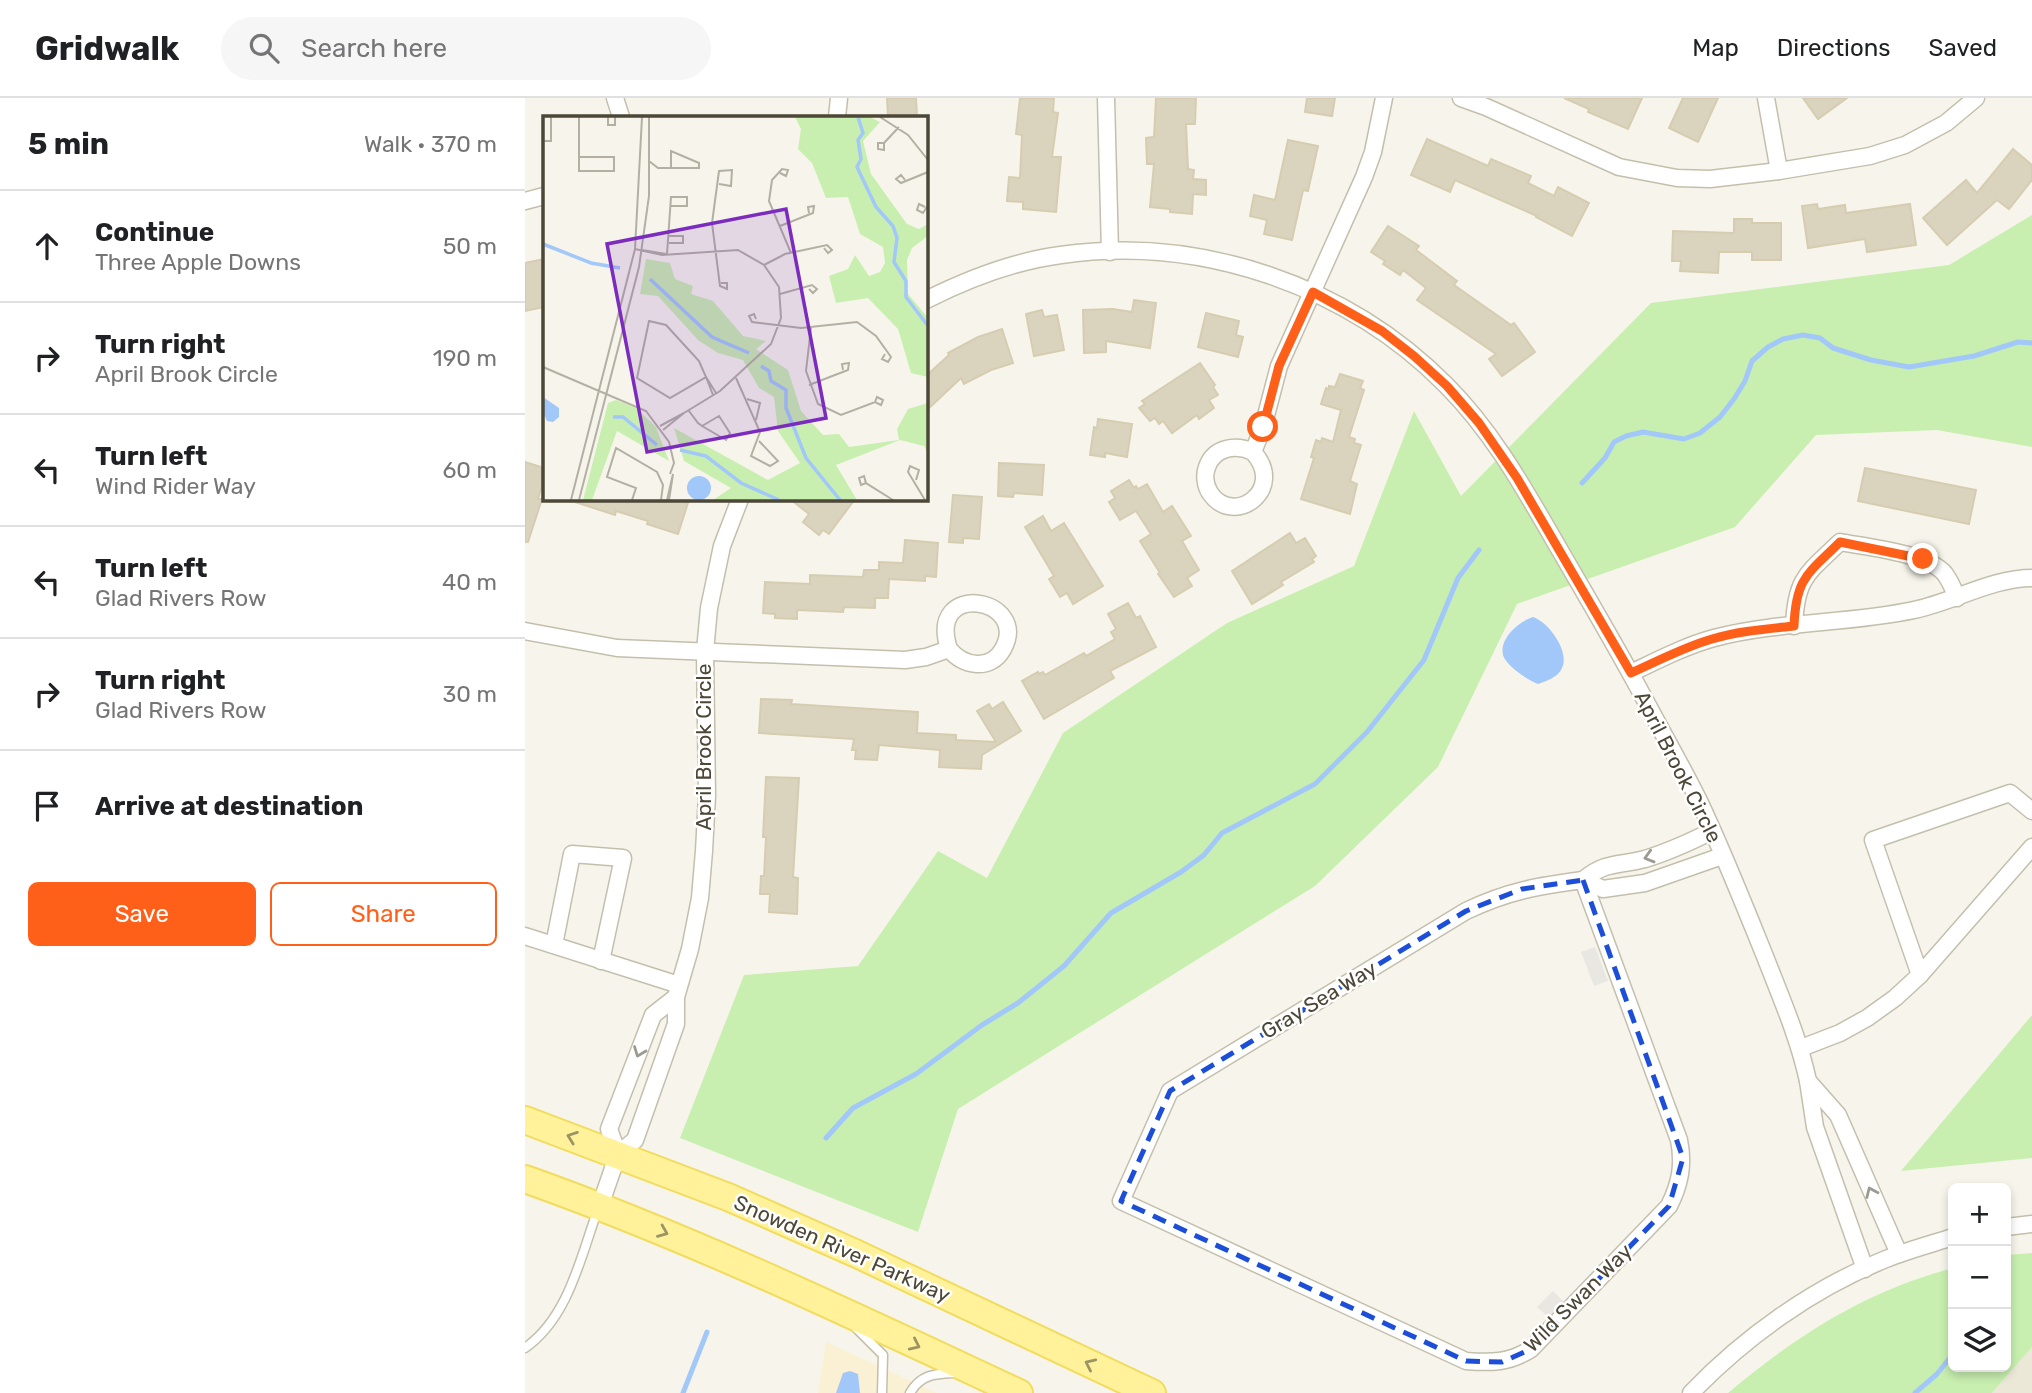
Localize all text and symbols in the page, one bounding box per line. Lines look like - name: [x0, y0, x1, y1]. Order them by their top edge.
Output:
- search box: [221, 17, 711, 80]
- text: Gridwalk: [35, 29, 179, 68]
- icon: search: [245, 29, 283, 67]
- text: Search here: [301, 33, 447, 64]
- text: Map: [1692, 34, 1739, 62]
- text: Directions: [1777, 34, 1890, 62]
- text: Saved: [1928, 34, 1997, 62]
- inset map: [543, 116, 927, 500]
- text: 5 min: [28, 126, 109, 162]
- text: Walk · 370 m: [364, 130, 497, 158]
- text: Continue: [95, 217, 214, 248]
- icon: ahead: [28, 227, 66, 265]
- text: 50 m: [443, 232, 497, 260]
- text: Three Apple Downs: [95, 248, 301, 276]
- text: Turn right: [95, 329, 225, 360]
- icon: right: [28, 339, 66, 377]
- text: 190 m: [433, 344, 497, 372]
- text: April Brook Circle: [95, 360, 278, 388]
- route start: [1247, 411, 1278, 442]
- text: Turn left: [95, 441, 207, 472]
- icon: left: [28, 451, 66, 489]
- text: 60 m: [442, 456, 497, 484]
- text: Wind Rider Way: [95, 472, 256, 500]
- route end: [1907, 543, 1938, 574]
- text: Turn left: [95, 553, 207, 584]
- icon: left: [28, 563, 66, 601]
- text: 40 m: [442, 568, 497, 596]
- text: Glad Rivers Row: [95, 584, 266, 612]
- street label: April Brook Circle: [691, 664, 716, 830]
- text: Turn right: [95, 665, 225, 696]
- icon: right: [28, 675, 66, 713]
- text: 30 m: [442, 680, 497, 708]
- street label: April Brook Circle: [1629, 687, 1727, 847]
- text: Glad Rivers Row: [95, 696, 266, 724]
- icon: arrive: [28, 787, 66, 825]
- text: Arrive at destination: [95, 791, 363, 822]
- one-way arrow: [1643, 849, 1655, 864]
- button: Save: [28, 882, 256, 946]
- button: Share: [270, 882, 497, 946]
- street label: Gray Sea Way: [1257, 955, 1381, 1044]
- one-way arrow: [633, 1045, 647, 1057]
- one-way arrow: [566, 1131, 578, 1145]
- map controls: [1948, 1183, 2011, 1372]
- button: +: [1948, 1183, 2011, 1246]
- one-way arrow: [1866, 1186, 1880, 1198]
- street label: Snowden River Parkway: [730, 1190, 954, 1308]
- one-way arrow: [656, 1223, 668, 1237]
- street label: Wild Swan Way: [1518, 1238, 1637, 1357]
- button: −: [1948, 1246, 2011, 1309]
- button: layers: [1948, 1309, 2011, 1372]
- one-way arrow: [908, 1337, 920, 1351]
- one-way arrow: [1085, 1358, 1097, 1372]

